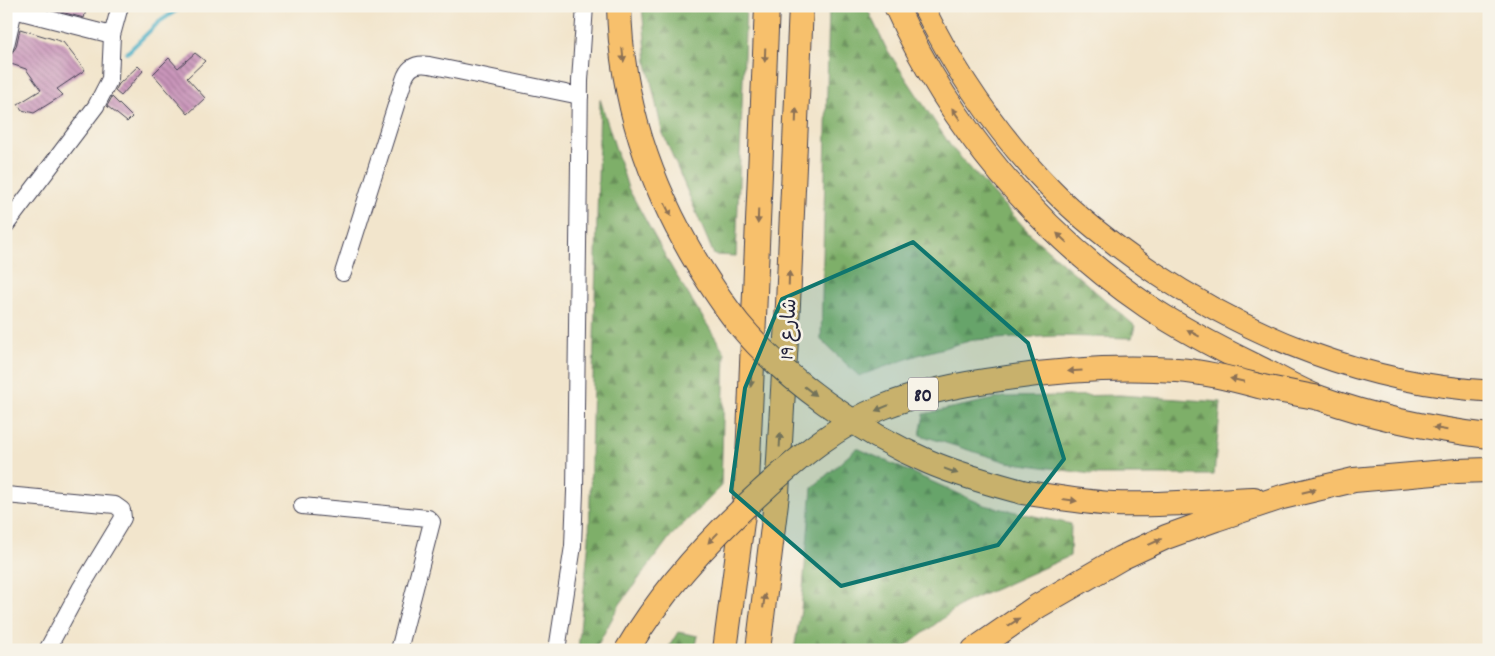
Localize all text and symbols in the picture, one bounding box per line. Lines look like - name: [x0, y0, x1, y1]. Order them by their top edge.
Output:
- one-way arrow: [619, 47, 627, 63]
- one-way arrow: [761, 47, 769, 63]
- one-way arrow: [793, 107, 801, 123]
- one-way arrow: [951, 108, 961, 121]
- one-way arrow: [664, 203, 672, 217]
- one-way arrow: [754, 210, 762, 226]
- one-way arrow: [1056, 232, 1068, 244]
- one-way arrow: [786, 269, 794, 285]
- street label: شارع 19: [774, 298, 806, 361]
- one-way arrow: [1185, 329, 1200, 337]
- one-way arrow: [1067, 367, 1083, 375]
- one-way arrow: [747, 372, 755, 388]
- one-way arrow: [1229, 376, 1244, 384]
- road number: 80: [908, 378, 938, 410]
- one-way arrow: [803, 386, 816, 397]
- one-way arrow: [875, 405, 889, 413]
- one-way arrow: [1432, 425, 1448, 433]
- one-way arrow: [777, 432, 785, 448]
- one-way arrow: [944, 467, 959, 475]
- one-way arrow: [1302, 486, 1317, 494]
- one-way arrow: [1062, 496, 1078, 504]
- one-way arrow: [707, 531, 719, 543]
- one-way arrow: [1148, 538, 1162, 546]
- one-way arrow: [760, 593, 768, 609]
- one-way arrow: [1007, 617, 1020, 627]

